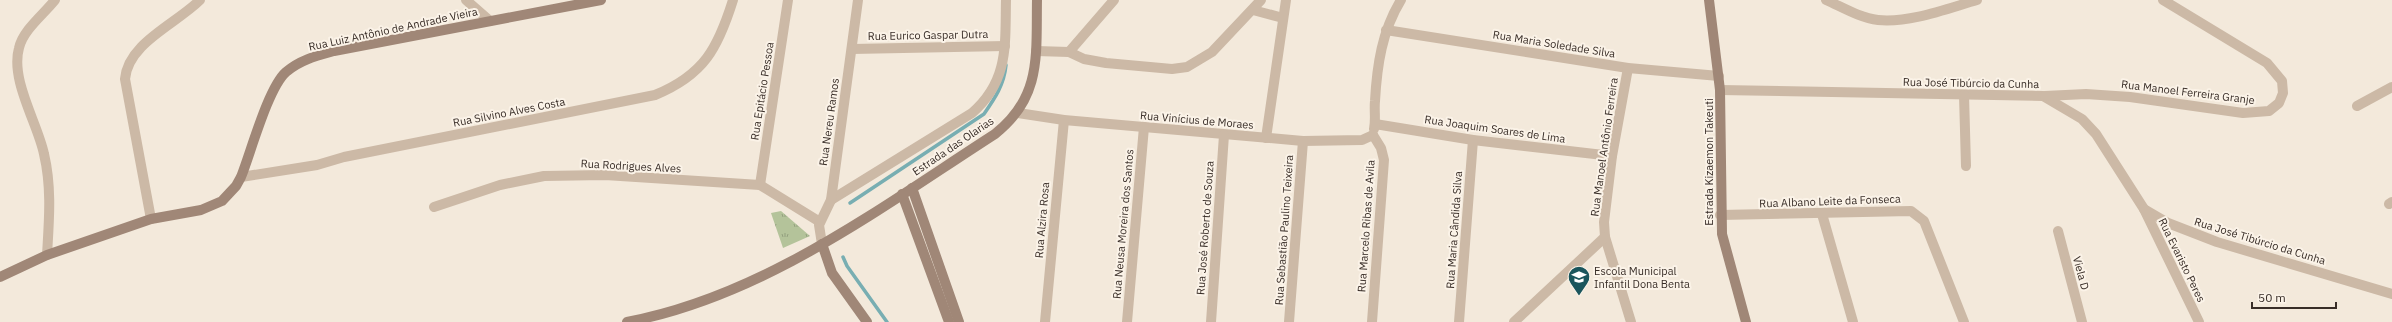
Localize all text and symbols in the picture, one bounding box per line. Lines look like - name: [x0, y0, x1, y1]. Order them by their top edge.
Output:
- street label: Rua Luiz Antônio de Andrade Vieira: [307, 4, 479, 54]
- street label: Rua Eurico Gaspar Dutra: [868, 27, 989, 43]
- street label: Rua Maria Soledade Silva: [1492, 27, 1616, 61]
- street label: Rua Epitácio Pessoa: [747, 41, 777, 141]
- street label: Rua José Tibúrcio da Cunha: [1903, 75, 2039, 91]
- street label: Rua Manoel Antônio Ferreira: [1587, 76, 1621, 217]
- street label: Rua Nereu Ramos: [816, 77, 842, 167]
- street label: Rua Manoel Ferreira Granje: [2120, 77, 2256, 107]
- street label: Rua Silvino Alves Costa: [452, 94, 567, 130]
- street label: Estrada Kizaemon Takeuti: [1702, 98, 1716, 226]
- street label: Rua Vinícius de Moraes: [1140, 108, 1254, 132]
- street label: Rua Joaquim Soares de Lima: [1424, 112, 1566, 146]
- street label: Estrada das Olarias: [910, 114, 996, 178]
- street label: Rua Neusa Moreira dos Santos: [1109, 149, 1137, 299]
- street label: Rua Sebastião Paulino Teixeira: [1272, 154, 1296, 306]
- street label: Rua Rodrigues Alves: [580, 156, 682, 176]
- street label: Rua Marcelo Ribas de Avila: [1354, 159, 1378, 293]
- street label: Rua José Roberto de Souza: [1193, 160, 1217, 296]
- street label: Rua Maria Cândida Silva: [1443, 171, 1465, 289]
- street label: Rua Alzira Rosa: [1032, 181, 1052, 259]
- street label: Rua Albano Leite da Fonseca: [1759, 192, 1901, 210]
- street label: Rua José Tibúrcio da Cunha: [2193, 214, 2327, 268]
- street label: Rua Evaristo Peres: [2156, 216, 2208, 304]
- street label: Viela D: [2070, 255, 2092, 291]
- school or university icon: Escola Municipal Infantil Dona Benta: [1566, 264, 1592, 297]
- place label: Escola Municipal Infantil Dona Benta: [1594, 264, 1690, 291]
- scale bar: [2252, 284, 2336, 310]
- text: 50 m: [2258, 290, 2286, 305]

